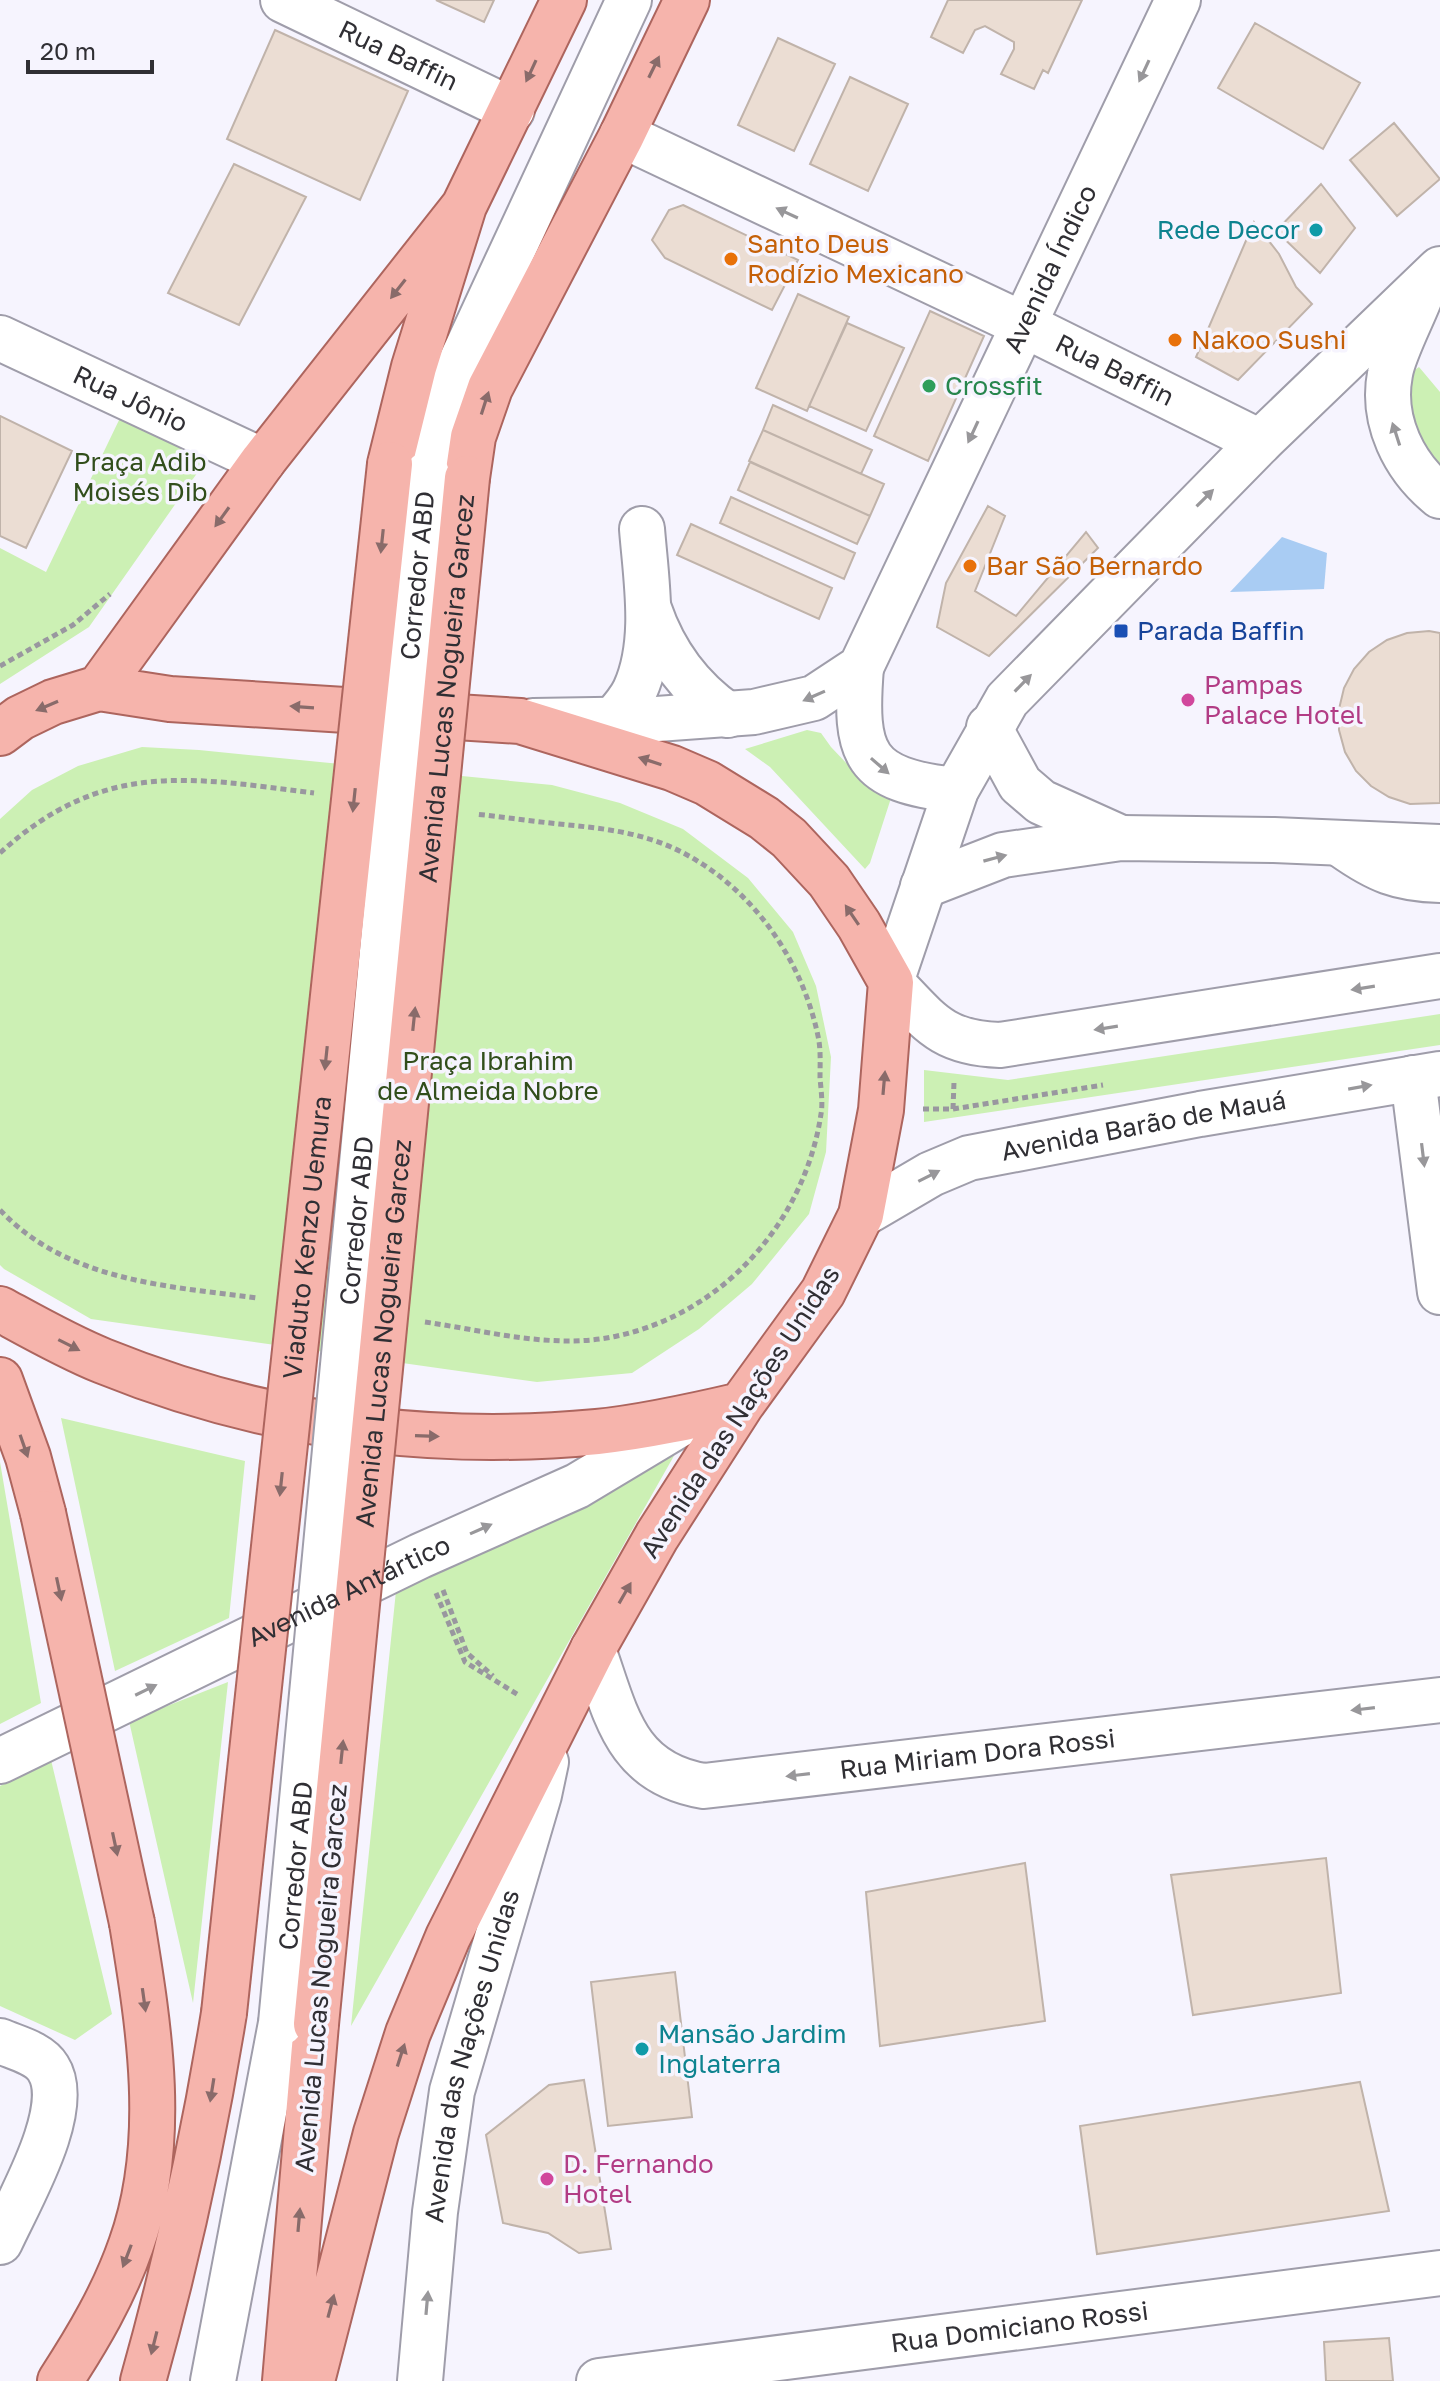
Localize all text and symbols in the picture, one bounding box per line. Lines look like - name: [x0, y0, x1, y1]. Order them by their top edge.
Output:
- street label: Rua Baffin: [334, 13, 463, 97]
- scale bar: [28, 24, 152, 74]
- text: 20 m: [40, 36, 96, 65]
- one-way arrow: [648, 56, 661, 79]
- one-way arrow: [524, 59, 538, 82]
- one-way arrow: [1137, 59, 1151, 82]
- street label: Avenida Índico: [997, 180, 1103, 358]
- one-way arrow: [775, 207, 798, 220]
- place label: Rede Decor: [1157, 214, 1300, 245]
- marker: Rede Decor: [1307, 221, 1325, 239]
- place label: Santo Deus Rodízio Mexicano: [747, 228, 964, 289]
- marker: Santo Deus Rodízio Mexicano: [722, 250, 740, 268]
- one-way arrow: [390, 279, 407, 299]
- place label: Nakoo Sushi: [1191, 324, 1346, 355]
- street label: Rua Baffin: [1051, 327, 1179, 412]
- marker: Nakoo Sushi: [1166, 331, 1184, 349]
- street label: Rua Jônio: [68, 359, 193, 439]
- place label: Crossfit: [945, 370, 1043, 401]
- marker: Crossfit: [920, 377, 938, 395]
- one-way arrow: [479, 390, 492, 414]
- one-way arrow: [966, 420, 980, 444]
- one-way arrow: [1389, 422, 1401, 446]
- park label: Praça Adib Moisés Dib: [72, 446, 208, 507]
- street label: Corredor ABD: [394, 489, 440, 661]
- one-way arrow: [1195, 489, 1214, 508]
- street label: Avenida Lucas Nogueira Garcez: [412, 493, 480, 884]
- one-way arrow: [214, 506, 230, 528]
- one-way arrow: [375, 529, 388, 554]
- place label: Bar São Bernardo: [986, 550, 1203, 581]
- marker: Bar São Bernardo: [961, 557, 979, 575]
- place label: Parada Baffin: [1137, 615, 1305, 646]
- marker: Parada Baffin: [1112, 622, 1130, 640]
- place label: Pampas Palace Hotel: [1204, 669, 1363, 730]
- one-way arrow: [1013, 674, 1032, 693]
- one-way arrow: [802, 690, 826, 703]
- marker: Pampas Palace Hotel: [1179, 691, 1197, 709]
- one-way arrow: [36, 699, 59, 712]
- one-way arrow: [289, 700, 314, 713]
- one-way arrow: [637, 754, 661, 767]
- one-way arrow: [869, 757, 889, 774]
- one-way arrow: [348, 788, 361, 813]
- one-way arrow: [983, 852, 1008, 864]
- one-way arrow: [845, 904, 860, 925]
- one-way arrow: [1350, 982, 1375, 994]
- one-way arrow: [408, 1006, 421, 1031]
- one-way arrow: [1093, 1022, 1118, 1035]
- park label: Praça Ibrahim de Almeida Nobre: [377, 1045, 599, 1106]
- one-way arrow: [320, 1046, 333, 1071]
- one-way arrow: [878, 1070, 891, 1095]
- one-way arrow: [1348, 1080, 1373, 1093]
- street label: Avenida Barão de Mauá: [999, 1084, 1288, 1167]
- street label: Viaduto Kenzo Uemura: [276, 1094, 337, 1381]
- street label: Corredor ABD: [333, 1135, 380, 1306]
- street label: Avenida Lucas Nogueira Garcez: [349, 1138, 417, 1529]
- one-way arrow: [1416, 1143, 1429, 1168]
- one-way arrow: [917, 1169, 940, 1183]
- street label: Avenida das Nações Unidas: [633, 1260, 846, 1564]
- one-way arrow: [58, 1338, 81, 1351]
- one-way arrow: [415, 1429, 440, 1442]
- one-way arrow: [18, 1434, 30, 1458]
- one-way arrow: [274, 1472, 287, 1497]
- one-way arrow: [469, 1522, 493, 1536]
- street label: Avenida Antártico: [242, 1529, 455, 1653]
- one-way arrow: [54, 1577, 66, 1602]
- one-way arrow: [618, 1582, 632, 1604]
- one-way arrow: [134, 1683, 157, 1697]
- one-way arrow: [1350, 1703, 1375, 1716]
- street label: Rua Miriam Dora Rossi: [838, 1722, 1117, 1785]
- one-way arrow: [336, 1739, 349, 1764]
- one-way arrow: [785, 1768, 810, 1781]
- street label: Corredor ABD: [272, 1780, 319, 1952]
- street label: Avenida Lucas Nogueira Garcez: [288, 1782, 353, 2174]
- one-way arrow: [109, 1831, 122, 1856]
- street label: Avenida das Nações Unidas: [418, 1886, 525, 2224]
- one-way arrow: [137, 1988, 150, 2013]
- place label: Mansão Jardim Inglaterra: [658, 2018, 847, 2079]
- marker: Mansão Jardim Inglaterra: [633, 2040, 651, 2058]
- one-way arrow: [395, 2043, 408, 2067]
- one-way arrow: [205, 2078, 217, 2103]
- place label: D. Fernando Hotel: [563, 2148, 714, 2209]
- marker: D. Fernando Hotel: [538, 2170, 556, 2188]
- one-way arrow: [293, 2207, 306, 2232]
- one-way arrow: [120, 2245, 133, 2269]
- one-way arrow: [421, 2290, 434, 2315]
- one-way arrow: [326, 2293, 338, 2318]
- street label: Rua Domiciano Rossi: [889, 2295, 1150, 2358]
- one-way arrow: [147, 2331, 159, 2356]

